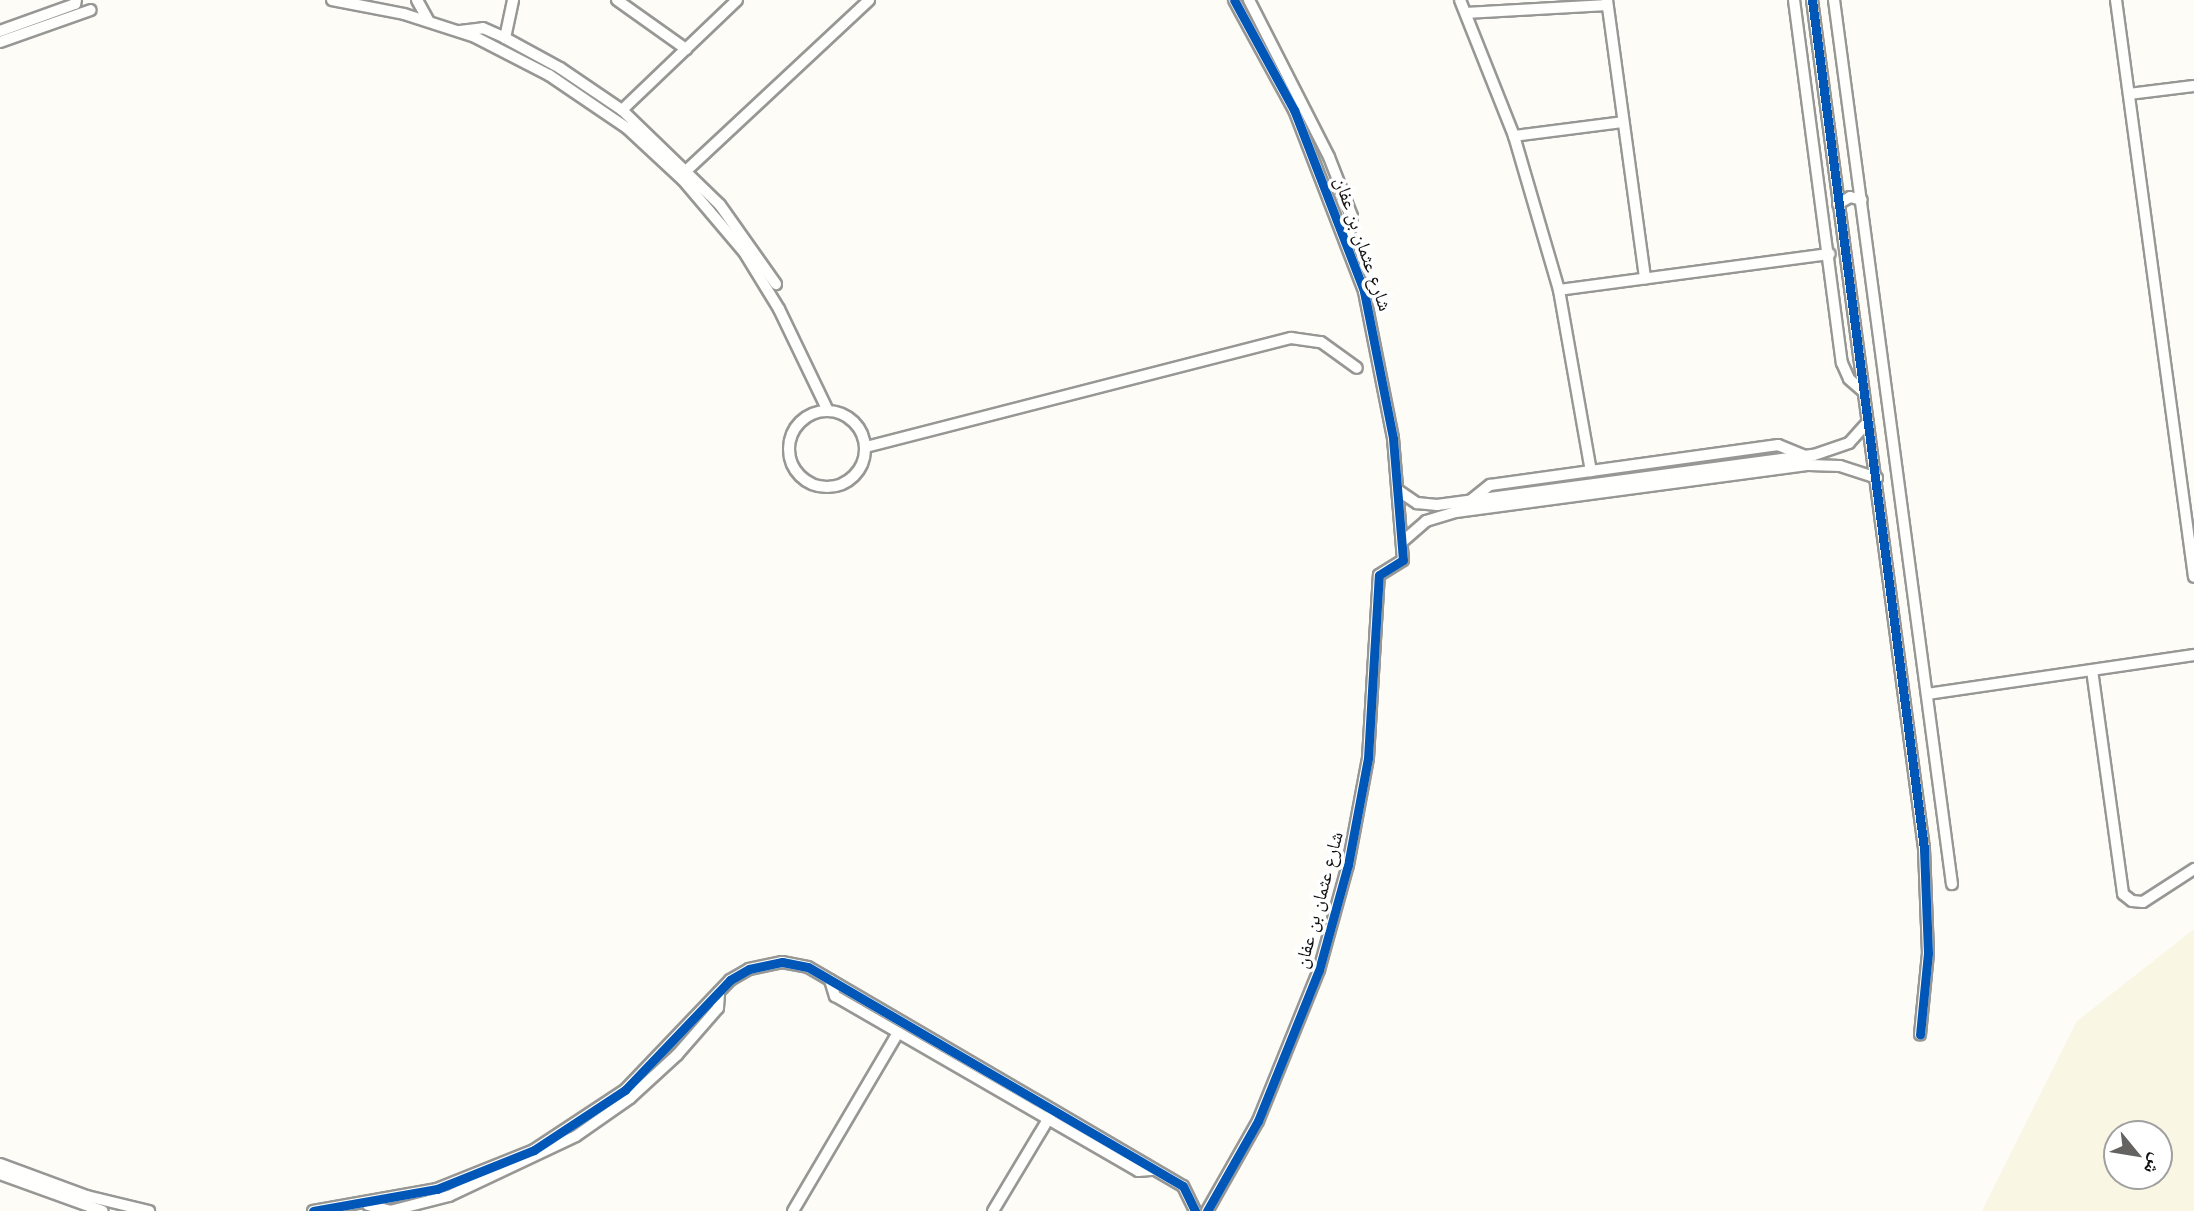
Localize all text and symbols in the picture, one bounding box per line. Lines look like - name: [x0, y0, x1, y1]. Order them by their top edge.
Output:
- street label: شارع عثمان بن عفان: [1329, 174, 1397, 314]
- street label: شارع عثمان بن عفان: [1290, 829, 1348, 971]
- north arrow: [2103, 1120, 2173, 1190]
- text: ش: [2138, 1149, 2171, 1180]

